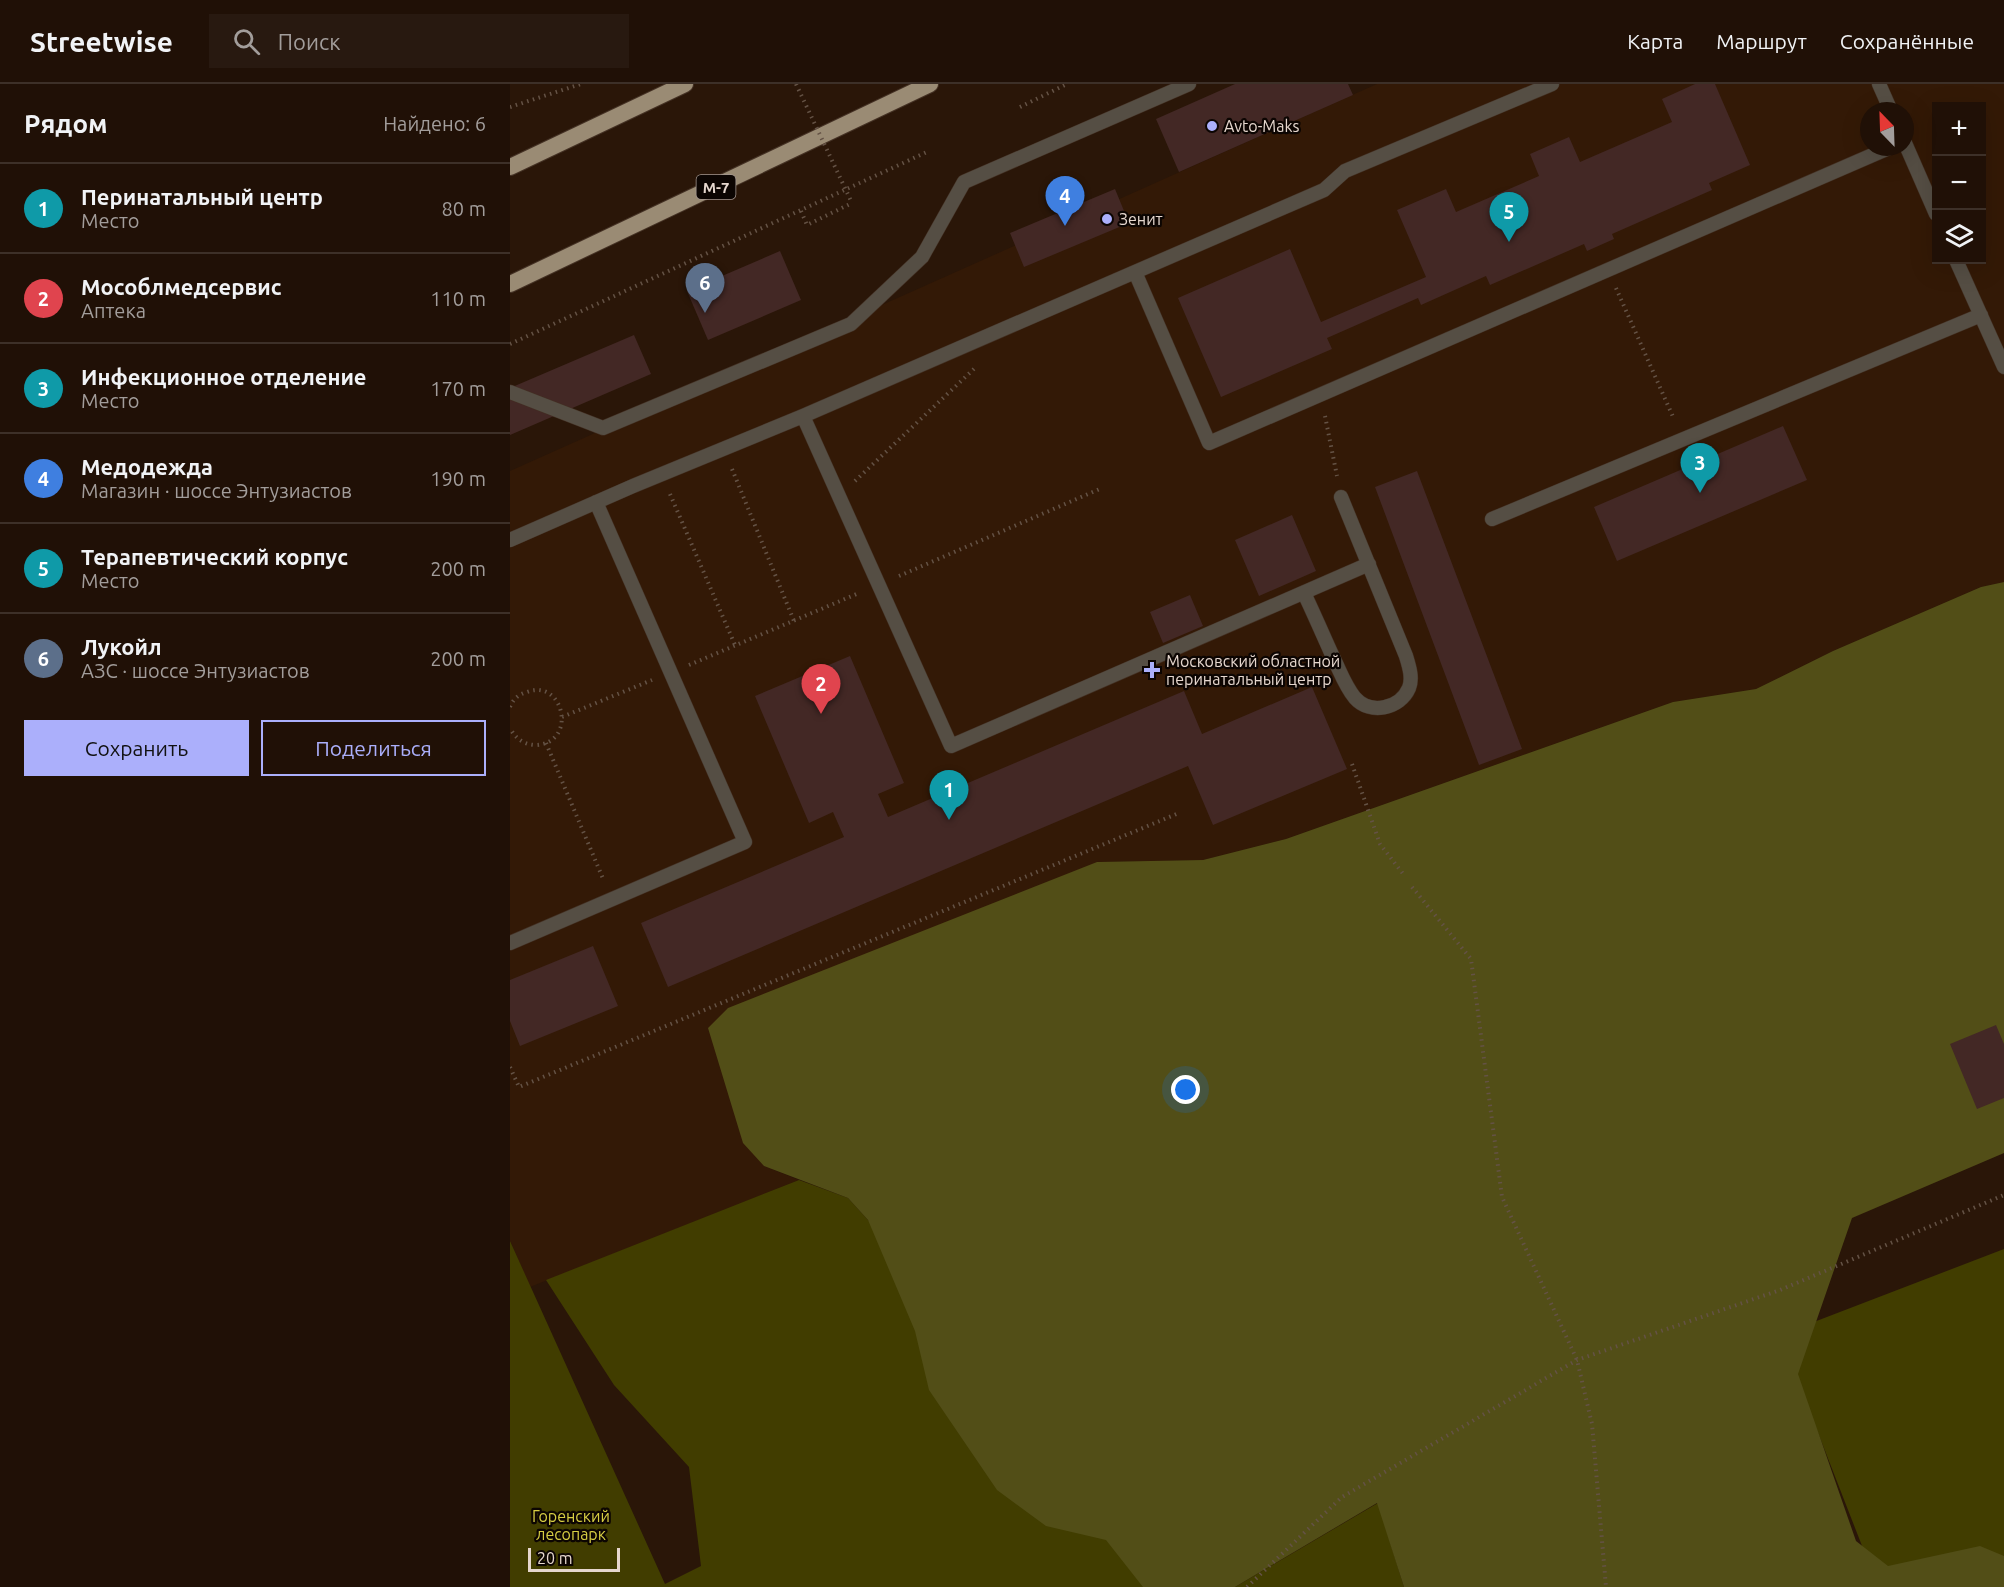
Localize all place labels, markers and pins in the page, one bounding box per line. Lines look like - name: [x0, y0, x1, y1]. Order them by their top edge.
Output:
- place label: Avto-Maks: [1224, 117, 1299, 135]
- marker: Avto-Maks: [1205, 119, 1219, 133]
- pin: 4: [1046, 176, 1084, 226]
- pin: 5: [1490, 192, 1528, 242]
- place label: Зенит: [1119, 210, 1163, 228]
- marker: Зенит: [1100, 212, 1114, 226]
- pin: 6: [686, 264, 724, 313]
- pin: 3: [1680, 444, 1720, 493]
- place label: Московский областной перинатальный центр: [1166, 652, 1340, 688]
- marker: Московский областной перинатальный центр: [1143, 661, 1161, 679]
- pin: 2: [802, 664, 840, 714]
- pin: 1: [930, 770, 968, 820]

